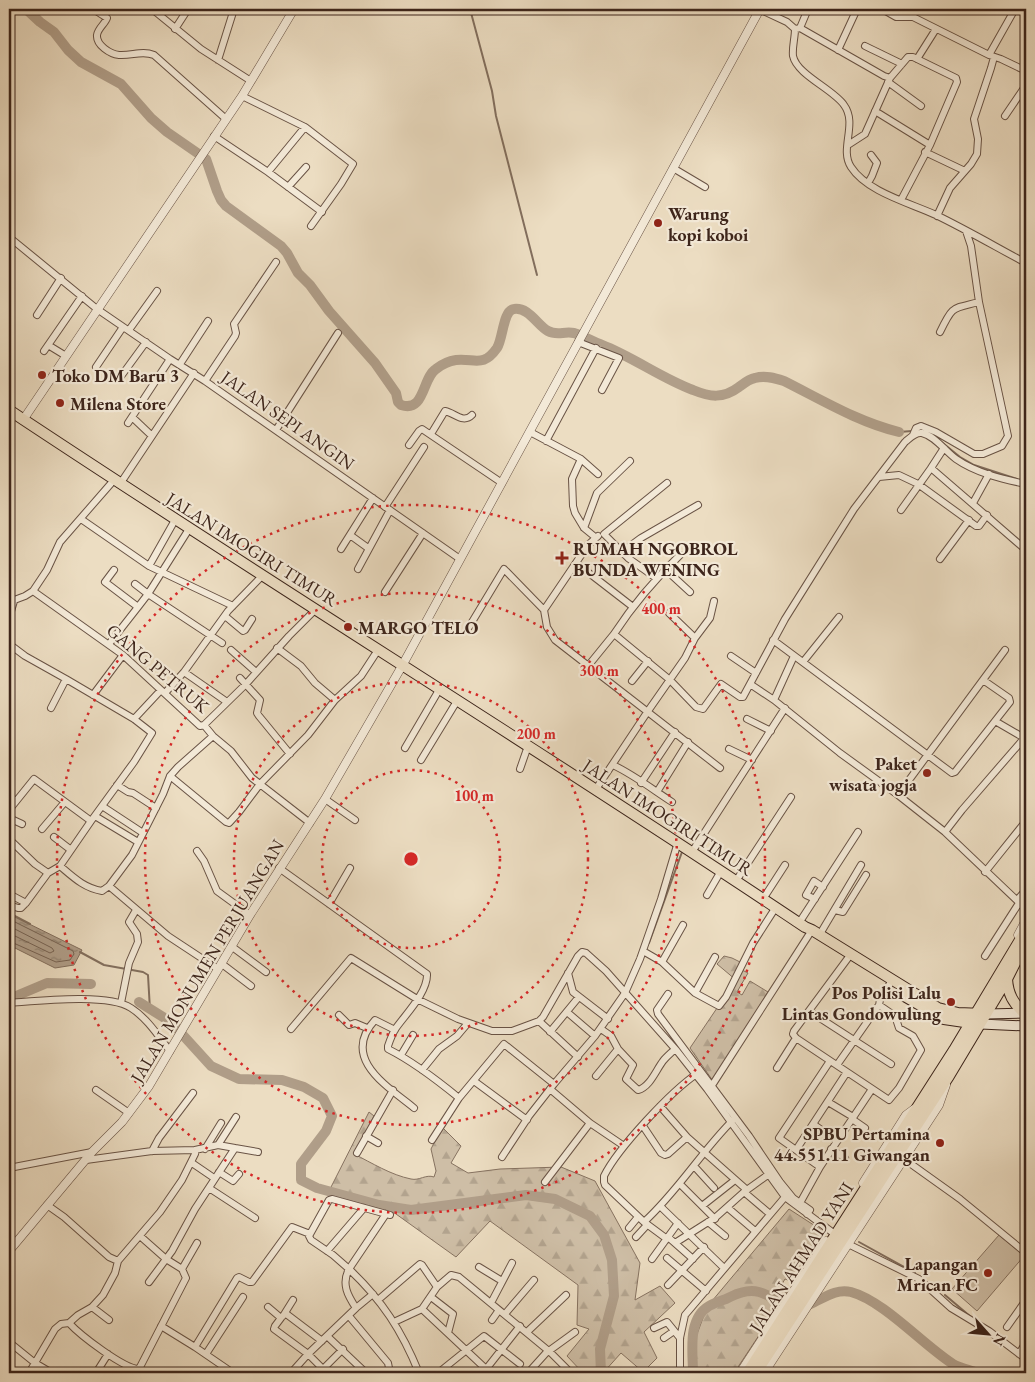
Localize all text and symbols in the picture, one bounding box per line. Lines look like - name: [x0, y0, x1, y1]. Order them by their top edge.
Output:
- place label: Warung kopi koboi: [668, 202, 749, 246]
- marker: Warung kopi koboi: [652, 217, 664, 229]
- place label: Toko DM Baru 3: [52, 364, 179, 387]
- street label: JALAN SEPI ANGIN: [215, 364, 360, 475]
- marker: Toko DM Baru 3: [36, 369, 48, 381]
- place label: Milena Store: [70, 392, 166, 415]
- marker: Milena Store: [54, 397, 66, 409]
- street label: JALAN IMOGIRI TIMUR: [160, 486, 342, 611]
- place label: RUMAH NGOBROL BUNDA WENING: [573, 537, 738, 581]
- marker: RUMAH NGOBROL BUNDA WENING: [555, 551, 569, 565]
- text: 400 m: [641, 599, 681, 618]
- place label: MARGO TELO: [358, 616, 479, 639]
- street label: GANG PETRUK: [102, 618, 215, 718]
- marker: MARGO TELO: [342, 621, 354, 633]
- text: 300 m: [579, 661, 619, 680]
- text: 200 m: [516, 724, 556, 743]
- street label: JALAN IMOGIRI TIMUR: [577, 752, 757, 881]
- place label: Paket wisata jogja: [829, 752, 917, 796]
- marker: Paket wisata jogja: [921, 767, 933, 779]
- text: 100 m: [454, 786, 494, 805]
- street label: JALAN MONUMEN PERJUANGAN: [124, 834, 289, 1089]
- centre of rings: [402, 850, 420, 868]
- place label: Pos Polisi Lalu Lintas Gondowulung: [782, 981, 942, 1025]
- marker: Pos Polisi Lalu Lintas Gondowulung: [945, 996, 957, 1008]
- place label: SPBU Pertamina 44.551.11 Giwangan: [774, 1122, 930, 1166]
- marker: SPBU Pertamina 44.551.11 Giwangan: [934, 1137, 946, 1149]
- street label: JALAN AHMAD YANI: [743, 1178, 858, 1338]
- place label: Lapangan Mrican FC: [897, 1252, 978, 1296]
- marker: Lapangan Mrican FC: [982, 1267, 994, 1279]
- north arrow: [962, 1310, 1012, 1360]
- text: N: [989, 1331, 1010, 1350]

